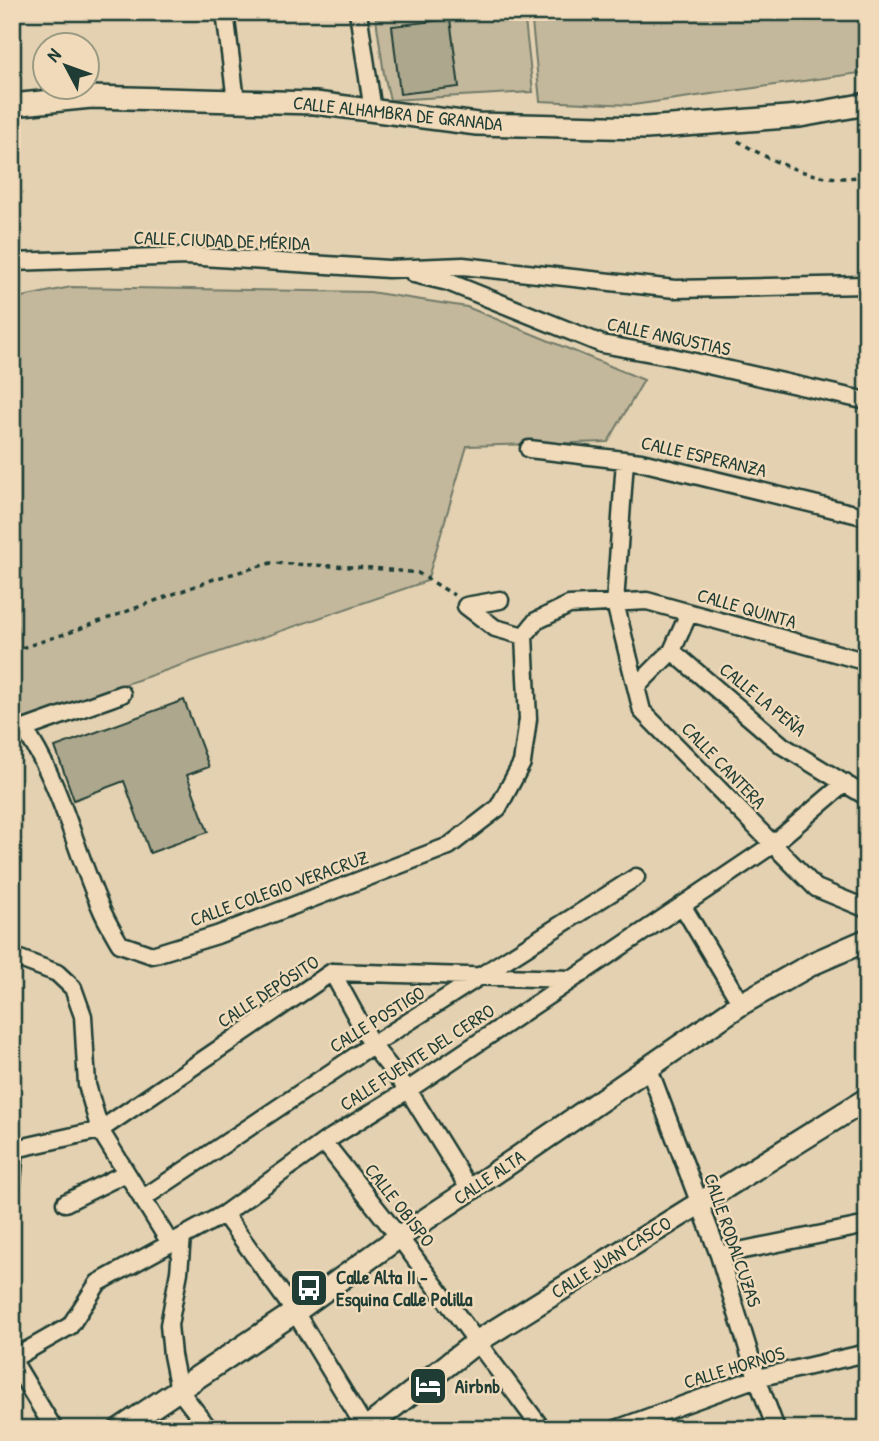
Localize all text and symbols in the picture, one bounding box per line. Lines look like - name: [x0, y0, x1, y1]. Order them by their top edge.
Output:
- north arrow: [32, 32, 102, 102]
- text: N: [40, 43, 66, 67]
- street label: CALLE ALHAMBRA DE GRANADA: [292, 89, 504, 137]
- street label: CALLE CIUDAD DE MÉRIDA: [133, 224, 311, 256]
- street label: CALLE ANGUSTIAS: [605, 310, 733, 362]
- street label: CALLE ESPERANZA: [639, 429, 769, 483]
- street label: CALLE QUINTA: [694, 581, 800, 635]
- street label: CALLE LA PEÑA: [714, 656, 812, 742]
- street label: CALLE CANTERA: [676, 716, 772, 814]
- street label: CALLE COLEGIO VERACRUZ: [186, 844, 372, 932]
- street label: CALLE DEPÓSITO: [212, 948, 324, 1034]
- street label: CALLE POSTIGO: [324, 979, 430, 1059]
- street label: CALLE FUENTE DEL CERRO: [335, 997, 499, 1117]
- street label: CALLE ALTA: [448, 1144, 530, 1210]
- street label: CALLE OBISPO: [359, 1158, 441, 1252]
- street label: CALLE RODALCUZAS: [698, 1170, 768, 1311]
- street label: CALLE JUAN CASCO: [546, 1210, 676, 1304]
- place label: Calle Alta II - Esquina Calle Polilla: [336, 1264, 473, 1313]
- bus stop icon: Calle Alta II - Esquina Calle Polilla: [288, 1267, 330, 1309]
- street label: CALLE HORNOS: [680, 1339, 788, 1395]
- hotel icon: Airbnb: [407, 1365, 449, 1407]
- place label: Airbnb: [455, 1373, 500, 1399]

